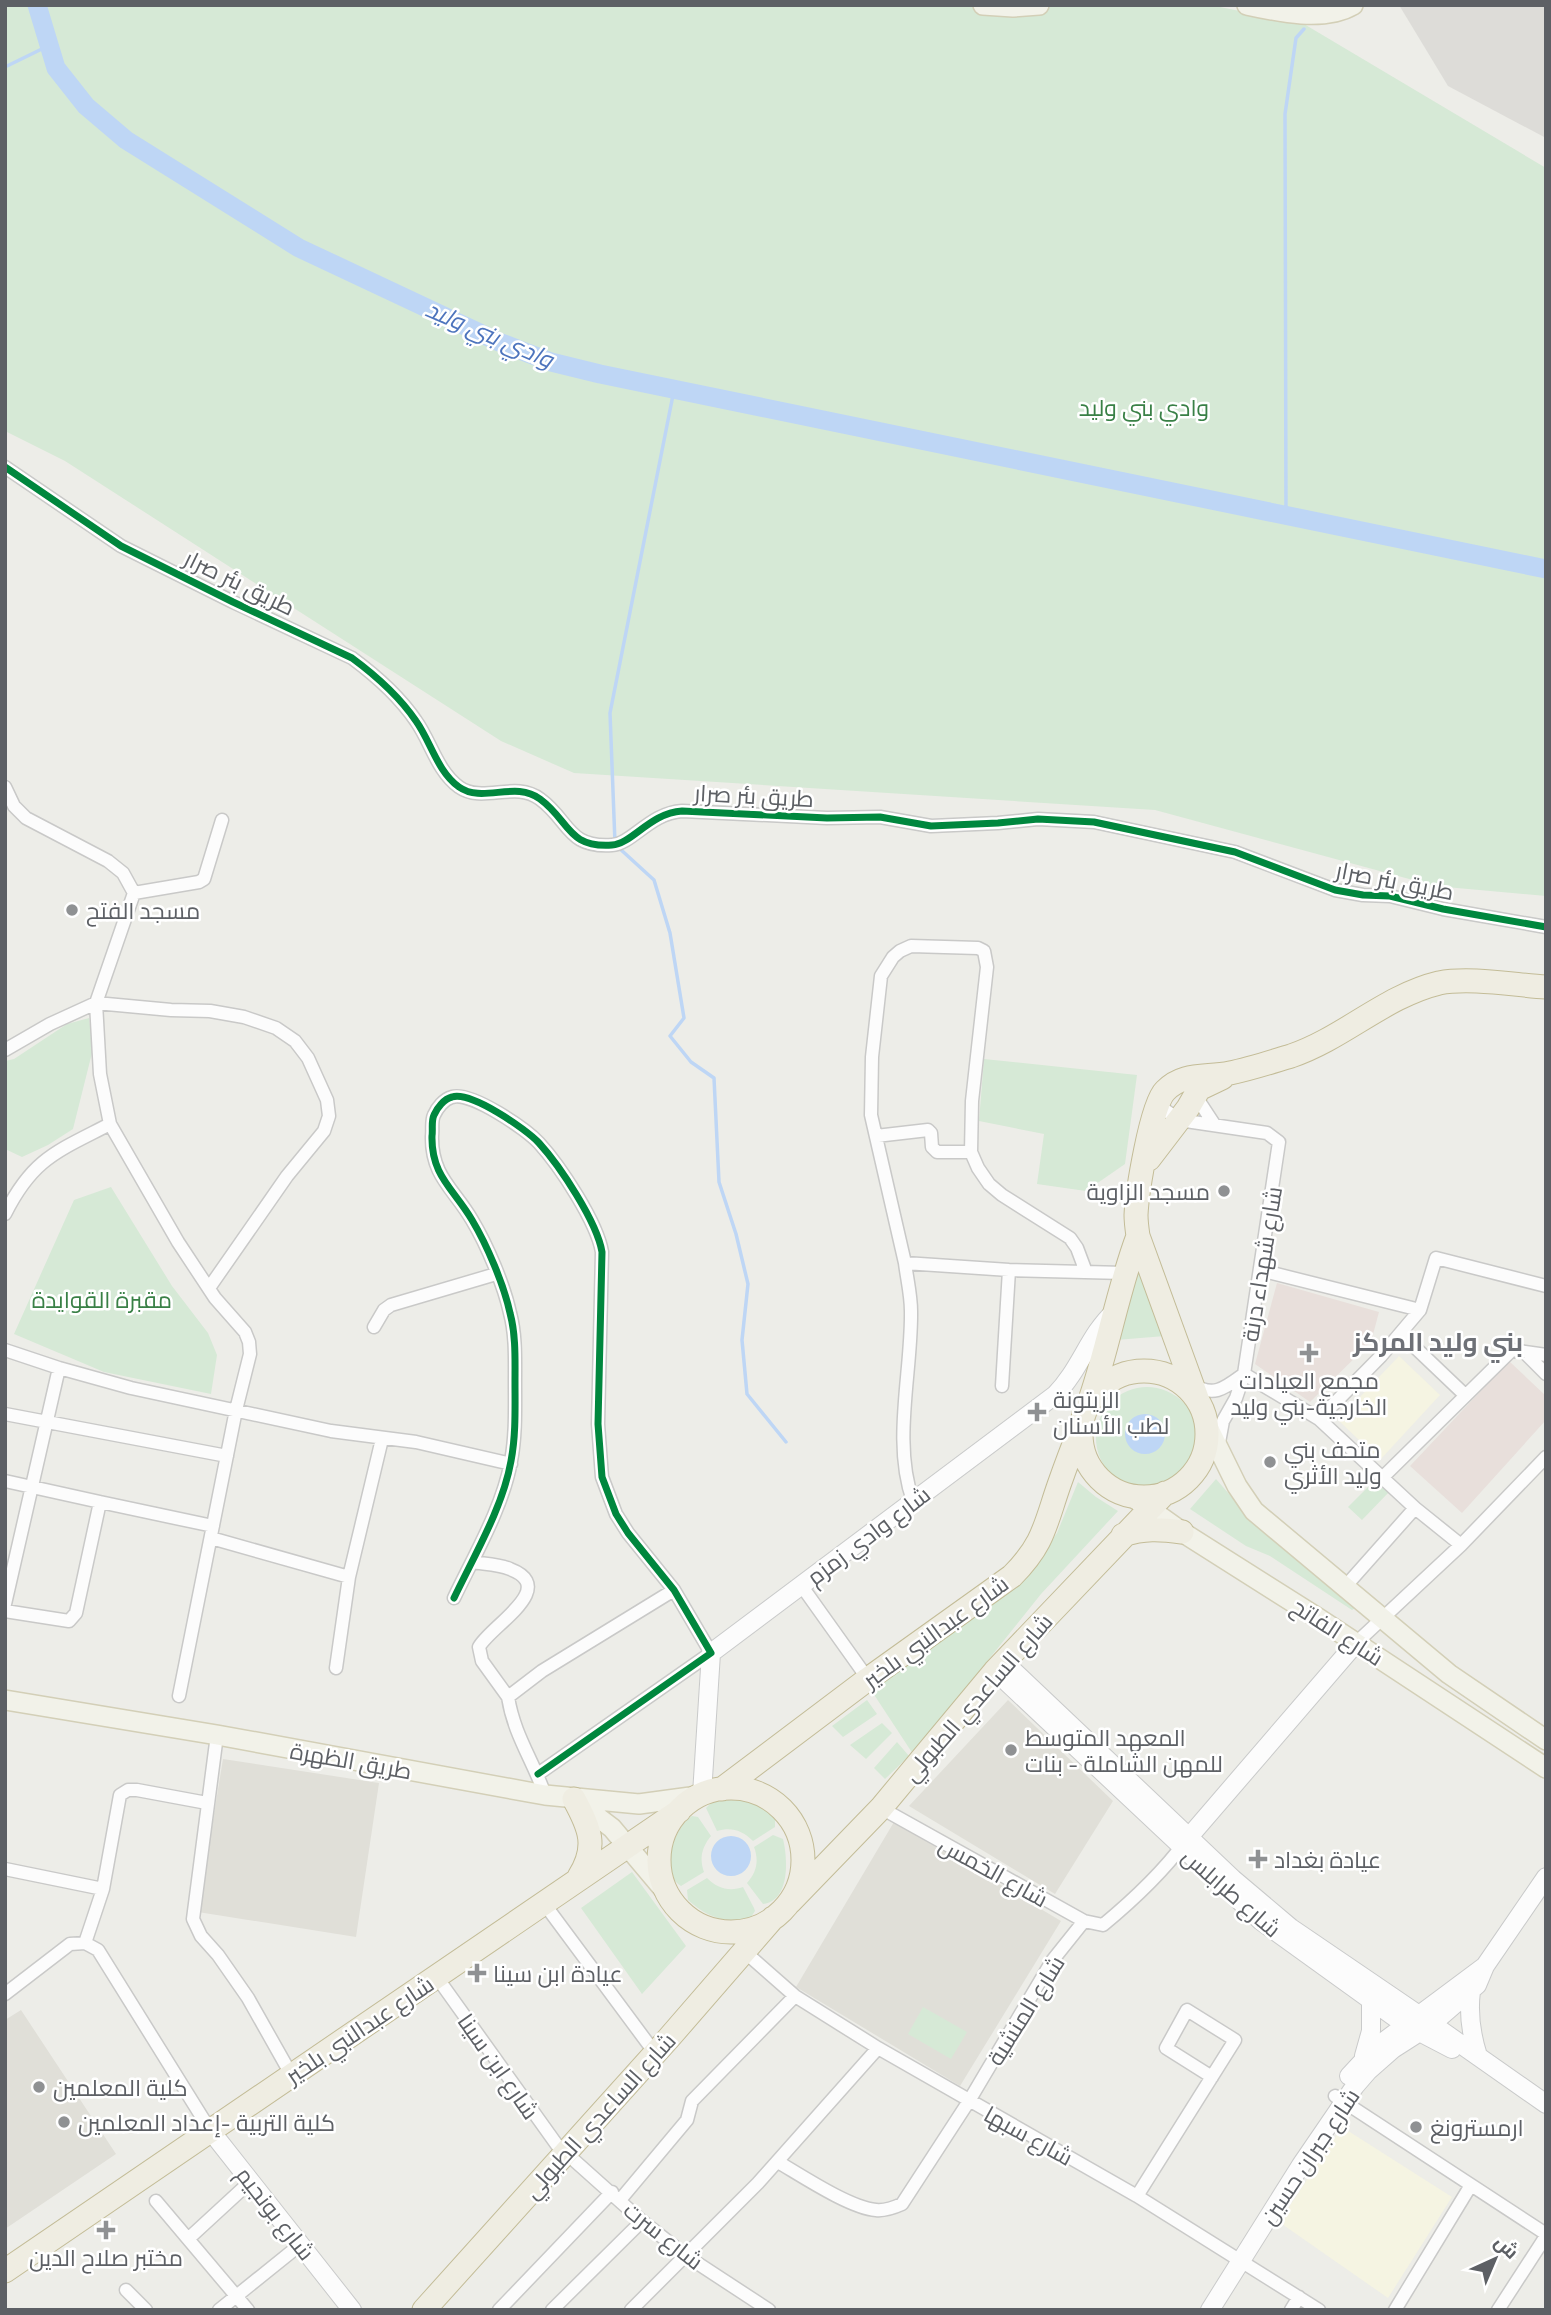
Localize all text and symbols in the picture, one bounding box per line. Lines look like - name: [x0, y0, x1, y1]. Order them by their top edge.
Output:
- water label: وادي بني وليد: [419, 293, 560, 379]
- park label: وادي بني وليد: [1079, 393, 1209, 426]
- street label: طريق بئر صرار: [178, 542, 300, 622]
- street label: طريق بئر صرار: [691, 778, 815, 813]
- street label: طريق بئر صرار: [1331, 854, 1456, 906]
- place label: مسجد الفتح: [86, 896, 200, 927]
- marker: مسجد الفتح: [64, 902, 80, 918]
- place label: مسجد الزاوية: [1087, 1177, 1210, 1205]
- marker: مسجد الزاوية: [1216, 1183, 1232, 1199]
- street label: شارع شهداء درنة: [1235, 1184, 1290, 1344]
- park label: مقبرة القوايدة: [32, 1285, 172, 1313]
- district label: بني وليد المركز: [1352, 1325, 1523, 1363]
- marker: مجمع العيادات الخارجية-بني وليد: [1299, 1343, 1319, 1363]
- place label: مجمع العيادات الخارجية-بني وليد: [1230, 1366, 1388, 1425]
- place label: الزيتونة لطب الأسنان: [1053, 1385, 1169, 1440]
- marker: الزيتونة لطب الأسنان: [1027, 1402, 1047, 1422]
- place label: متحف بني وليد الأثري: [1284, 1435, 1382, 1494]
- marker: متحف بني وليد الأثري: [1262, 1454, 1278, 1470]
- street label: شارع وادي زمزم: [801, 1479, 938, 1595]
- street label: شارع عبدالنبي بلخير: [855, 1569, 1016, 1698]
- street label: شارع الفاتح: [1285, 1591, 1389, 1674]
- street label: شارع الساعدي الطبولي: [896, 1607, 1061, 1790]
- place label: المعهد المتوسط للمهن الشاملة - بنات: [1025, 1723, 1223, 1778]
- street label: طريق الظهرة: [288, 1736, 414, 1785]
- marker: المعهد المتوسط للمهن الشاملة - بنات: [1003, 1742, 1019, 1758]
- street label: شارع الخمس: [933, 1830, 1053, 1915]
- street label: شارع طرابلس: [1175, 1841, 1287, 1945]
- place label: عيادة بغداد: [1274, 1845, 1381, 1873]
- marker: عيادة بغداد: [1248, 1849, 1268, 1869]
- street label: شارع المنشية: [980, 1950, 1072, 2072]
- place label: عيادة ابن سينا: [493, 1959, 623, 1988]
- marker: عيادة ابن سينا: [467, 1963, 487, 1983]
- street label: شارع عبدالنبي بلخير: [278, 1969, 441, 2094]
- street label: شارع ابن سينا: [450, 2008, 546, 2126]
- street label: شارع الساعدي الطبولي: [517, 2026, 685, 2207]
- place label: كلية المعلمين: [53, 2073, 188, 2102]
- marker: كلية المعلمين: [31, 2079, 47, 2095]
- street label: شارع جبران حسين: [1253, 2083, 1367, 2231]
- street label: شارع سبها: [978, 2099, 1078, 2173]
- place label: كلية التربية -إعداد المعلمين: [78, 2108, 335, 2138]
- place label: ارمسترونغ: [1430, 2113, 1524, 2144]
- marker: كلية التربية -إعداد المعلمين: [56, 2114, 72, 2130]
- marker: ارمسترونغ: [1408, 2119, 1424, 2135]
- street label: شارع بونجيم: [228, 2161, 321, 2267]
- street label: شارع سرت: [617, 2195, 709, 2277]
- marker: مختبر صلاح الدين: [96, 2220, 116, 2240]
- north arrow: [1460, 2224, 1530, 2294]
- text: ش: [1490, 2230, 1524, 2264]
- place label: مختبر صلاح الدين: [29, 2243, 183, 2274]

